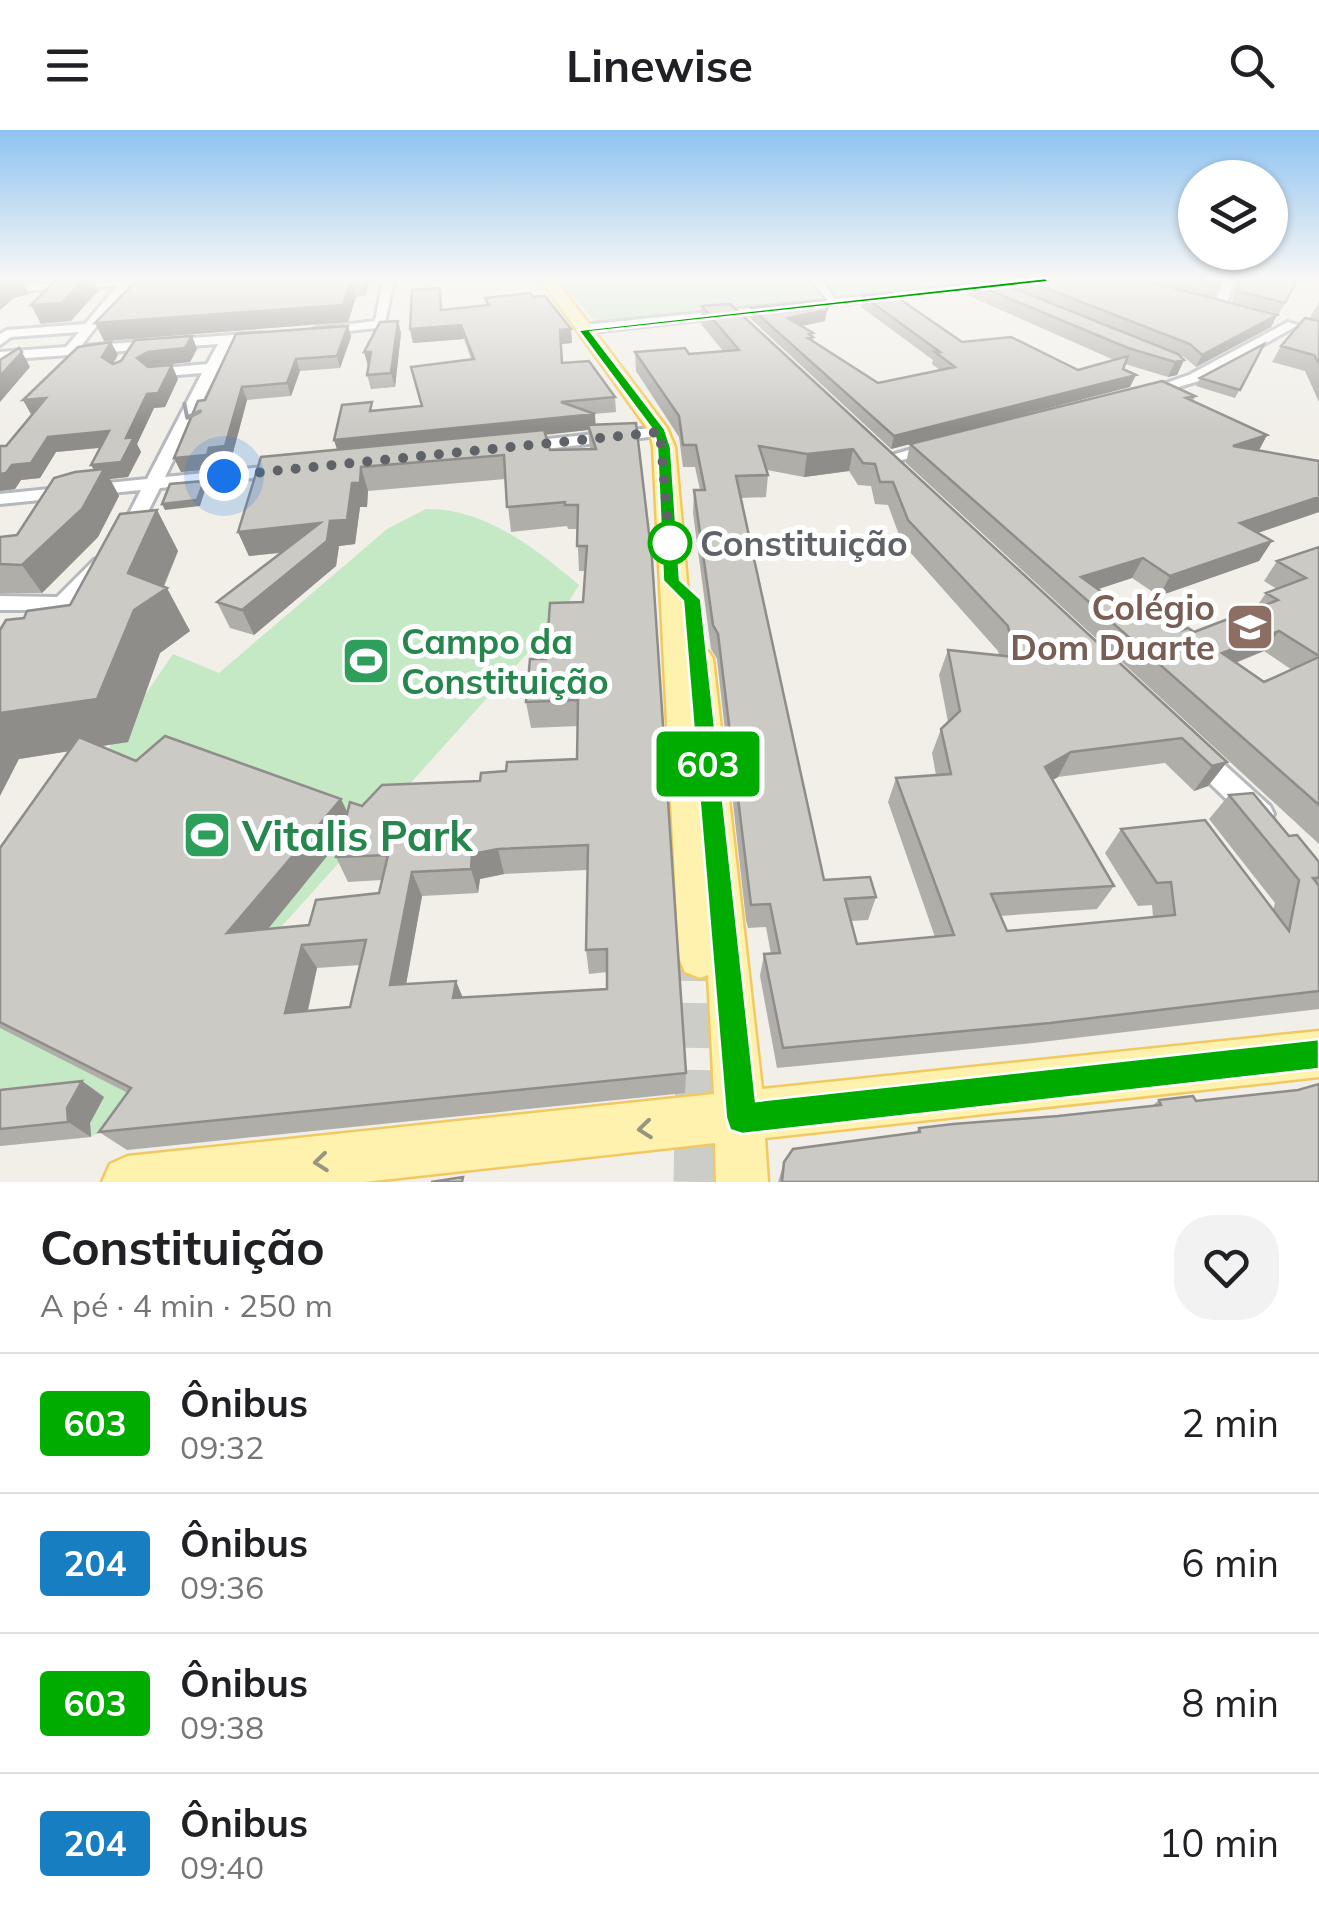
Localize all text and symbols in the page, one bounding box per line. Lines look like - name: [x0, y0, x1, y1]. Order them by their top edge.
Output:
- text: Linewise: [566, 37, 753, 93]
- icon: menu: [40, 38, 95, 93]
- icon: search: [1224, 38, 1279, 93]
- map controls: [1178, 160, 1288, 270]
- button: layers: [1178, 160, 1288, 270]
- one-way arrow: [183, 401, 203, 419]
- your location: [199, 451, 249, 501]
- place label: Constituição: [700, 521, 908, 565]
- marker: Constituição: [649, 522, 691, 564]
- place label: Colégio Dom Duarte: [1010, 585, 1215, 669]
- school or university icon: Colégio Dom Duarte: [1224, 601, 1276, 653]
- place label: Campo da Constituição: [401, 619, 609, 703]
- sports icon: Campo da Constituição: [340, 635, 392, 687]
- line badge: 603: [650, 732, 766, 796]
- text: 603: [676, 742, 740, 786]
- sports icon: Vitalis Park: [181, 809, 233, 861]
- place label: Vitalis Park: [241, 809, 473, 862]
- one-way arrow: [636, 1117, 652, 1139]
- one-way arrow: [313, 1151, 329, 1172]
- button: heart: [1174, 1215, 1279, 1320]
- text: Constituição: [40, 1217, 325, 1277]
- text: A pé · 4 min · 250 m: [40, 1285, 333, 1325]
- text: Ônibus: [180, 1379, 308, 1427]
- text: 2 min: [1182, 1399, 1279, 1447]
- text: 603: [63, 1401, 127, 1445]
- text: 09:32: [180, 1427, 264, 1467]
- text: Ônibus: [180, 1519, 308, 1567]
- text: 6 min: [1182, 1539, 1279, 1587]
- text: 204: [63, 1541, 127, 1585]
- text: 09:36: [180, 1567, 264, 1607]
- text: Ônibus: [180, 1659, 308, 1707]
- text: 8 min: [1182, 1679, 1279, 1727]
- text: 603: [63, 1681, 127, 1725]
- text: 09:38: [180, 1707, 264, 1747]
- text: Ônibus: [180, 1799, 308, 1847]
- text: 10 min: [1159, 1819, 1279, 1867]
- text: 204: [63, 1821, 127, 1865]
- text: 09:40: [180, 1847, 264, 1887]

